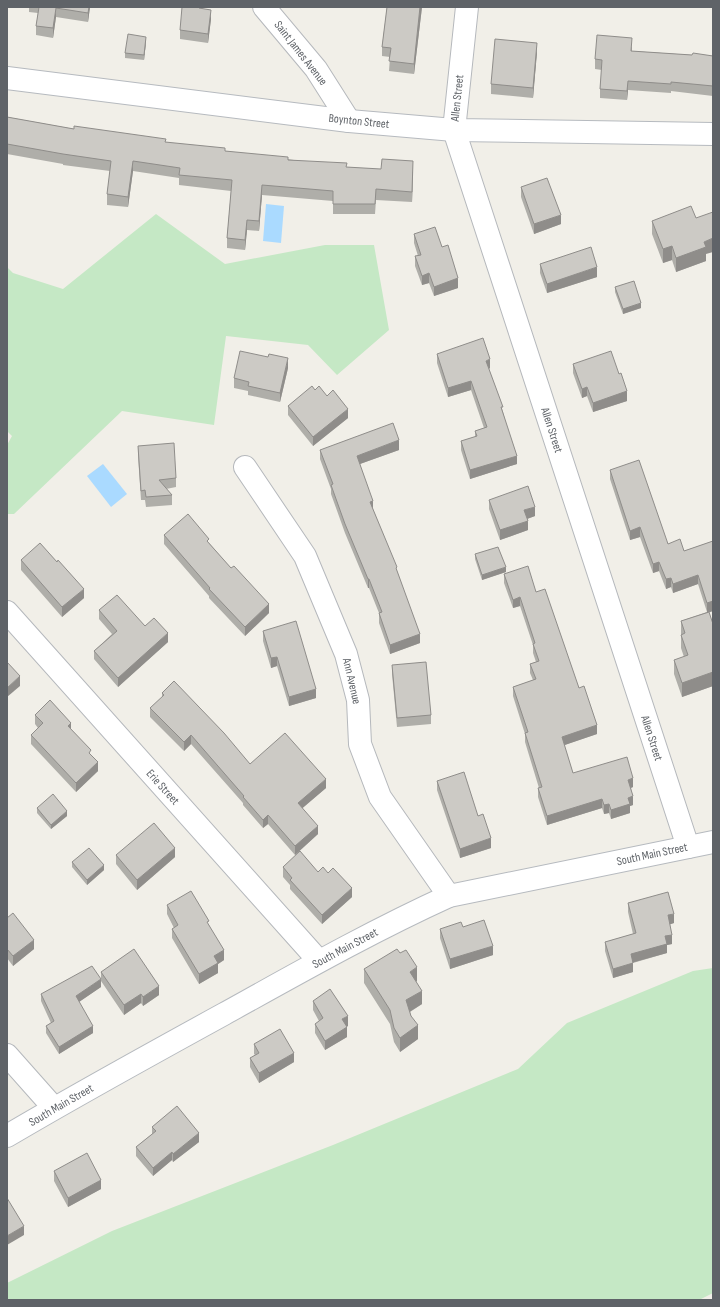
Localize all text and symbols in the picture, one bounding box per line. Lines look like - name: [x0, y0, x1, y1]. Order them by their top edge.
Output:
- street label: Saint James Avenue: [271, 18, 331, 89]
- street label: Allen Street: [447, 74, 467, 123]
- street label: Boynton Street: [328, 111, 390, 132]
- street label: Allen Street: [537, 405, 566, 455]
- street label: Ann Avenue: [339, 656, 364, 706]
- street label: Allen Street: [637, 713, 666, 763]
- street label: Erie Street: [143, 766, 183, 808]
- street label: South Main Street: [615, 840, 689, 869]
- street label: South Main Street: [310, 925, 381, 972]
- street label: South Main Street: [26, 1081, 97, 1130]

